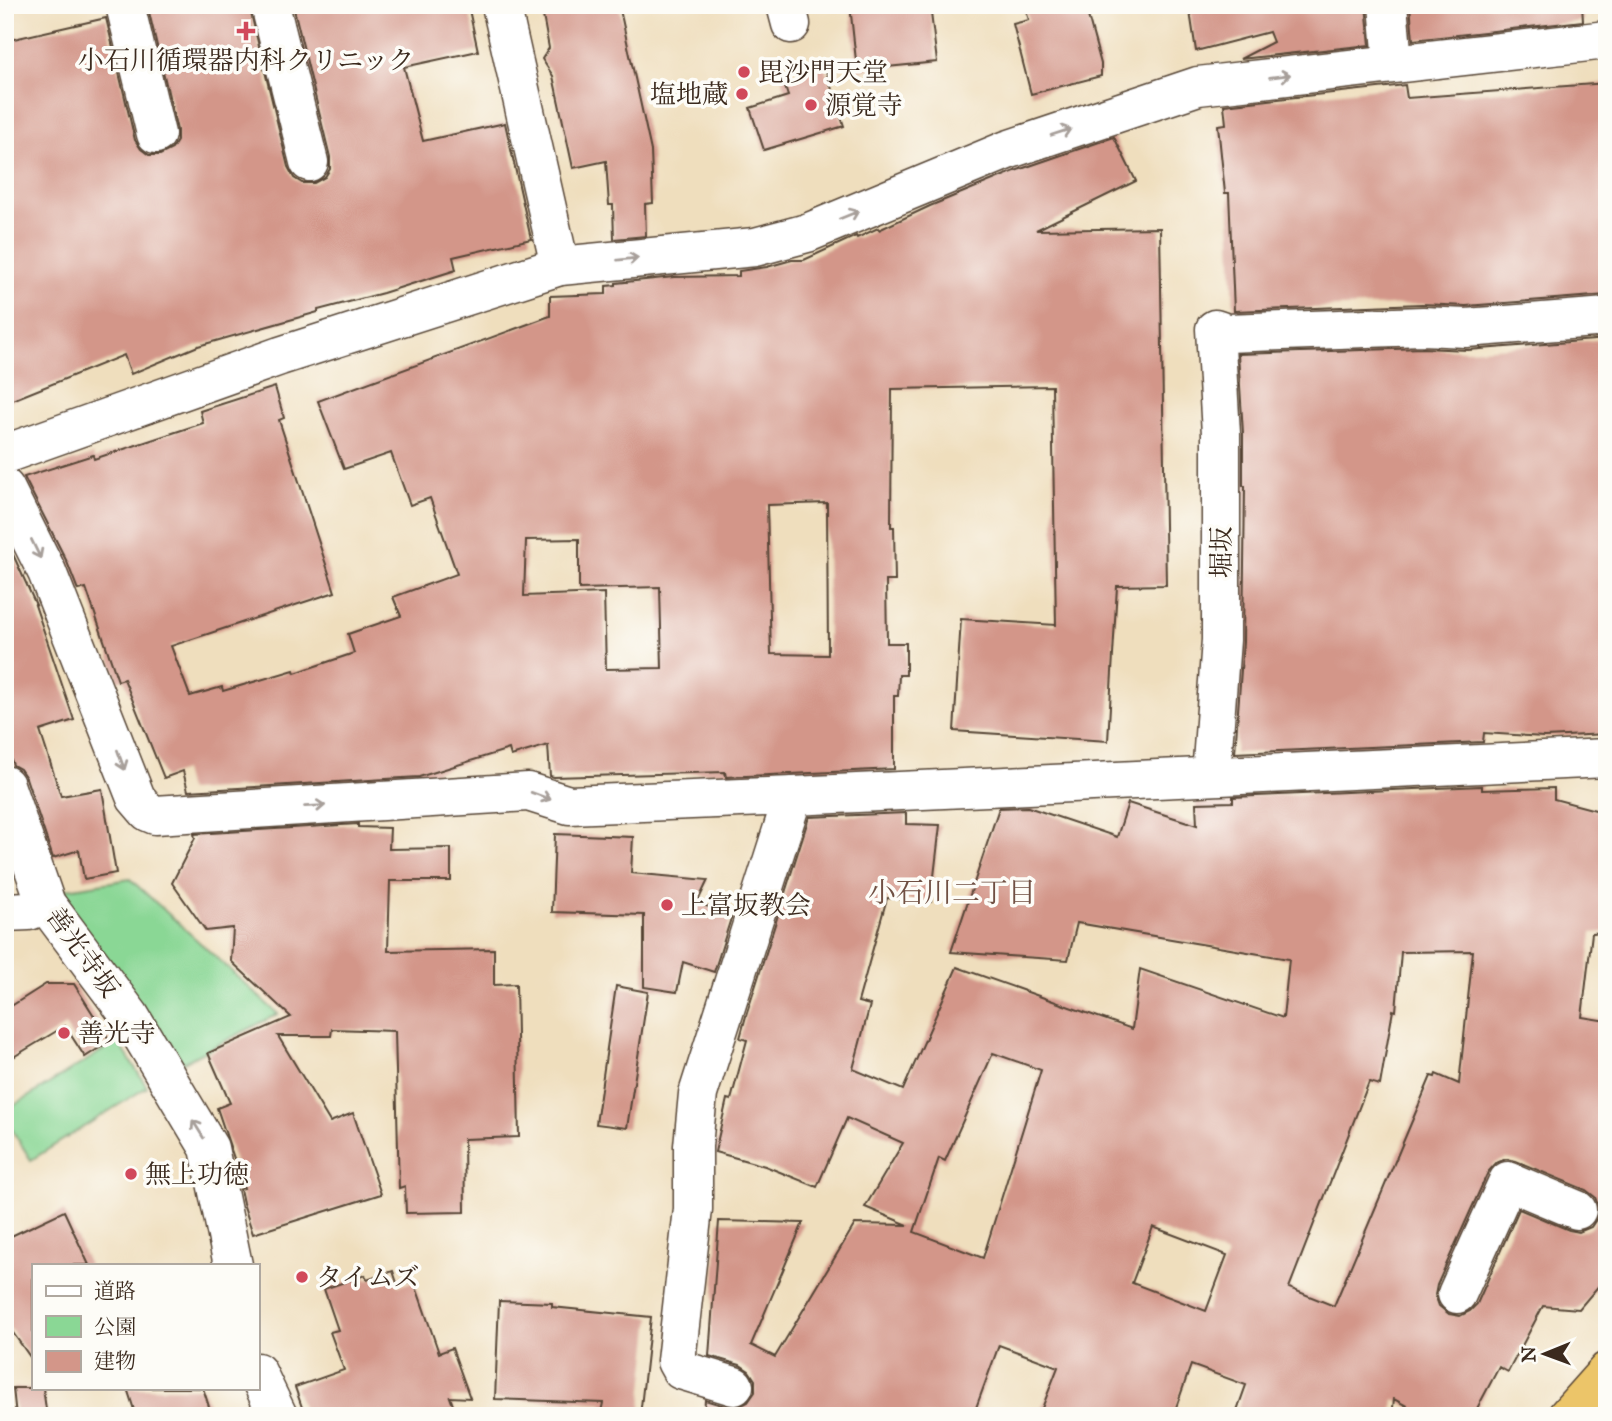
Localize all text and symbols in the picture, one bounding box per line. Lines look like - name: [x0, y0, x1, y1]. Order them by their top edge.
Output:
- marker: 小石川循環器内科クリニック: [236, 21, 256, 41]
- place label: 小石川循環器内科クリニック: [78, 44, 414, 76]
- place label: 毘沙門天堂: [758, 56, 888, 88]
- marker: 毘沙門天堂: [736, 64, 752, 80]
- one-way arrow: [1268, 70, 1291, 83]
- place label: 塩地蔵: [650, 78, 728, 110]
- marker: 塩地蔵: [734, 86, 750, 102]
- place label: 源覚寺: [825, 89, 903, 121]
- marker: 源覚寺: [803, 97, 819, 113]
- one-way arrow: [1049, 125, 1071, 137]
- one-way arrow: [838, 208, 859, 221]
- one-way arrow: [616, 252, 638, 265]
- street label: 堀坂: [1205, 526, 1237, 578]
- one-way arrow: [29, 538, 43, 559]
- one-way arrow: [116, 748, 129, 770]
- one-way arrow: [530, 791, 552, 803]
- one-way arrow: [303, 799, 326, 812]
- district label: 小石川二丁目: [868, 875, 1036, 910]
- place label: 上富坂教会: [681, 889, 811, 921]
- marker: 上富坂教会: [659, 897, 675, 913]
- street label: 善光寺坂: [39, 901, 127, 1003]
- place label: 善光寺: [78, 1017, 156, 1049]
- marker: 善光寺: [56, 1025, 72, 1041]
- one-way arrow: [190, 1120, 204, 1140]
- place label: 無上功徳: [145, 1158, 249, 1190]
- marker: 無上功徳: [123, 1166, 139, 1182]
- place label: タイムズ: [316, 1261, 419, 1293]
- legend: [32, 1264, 259, 1390]
- marker: タイムズ: [294, 1269, 310, 1285]
- text: 道路: [94, 1278, 136, 1304]
- text: 公園: [94, 1314, 136, 1340]
- north arrow: [1510, 1320, 1580, 1390]
- text: N: [1517, 1346, 1540, 1363]
- text: 建物: [94, 1348, 136, 1374]

